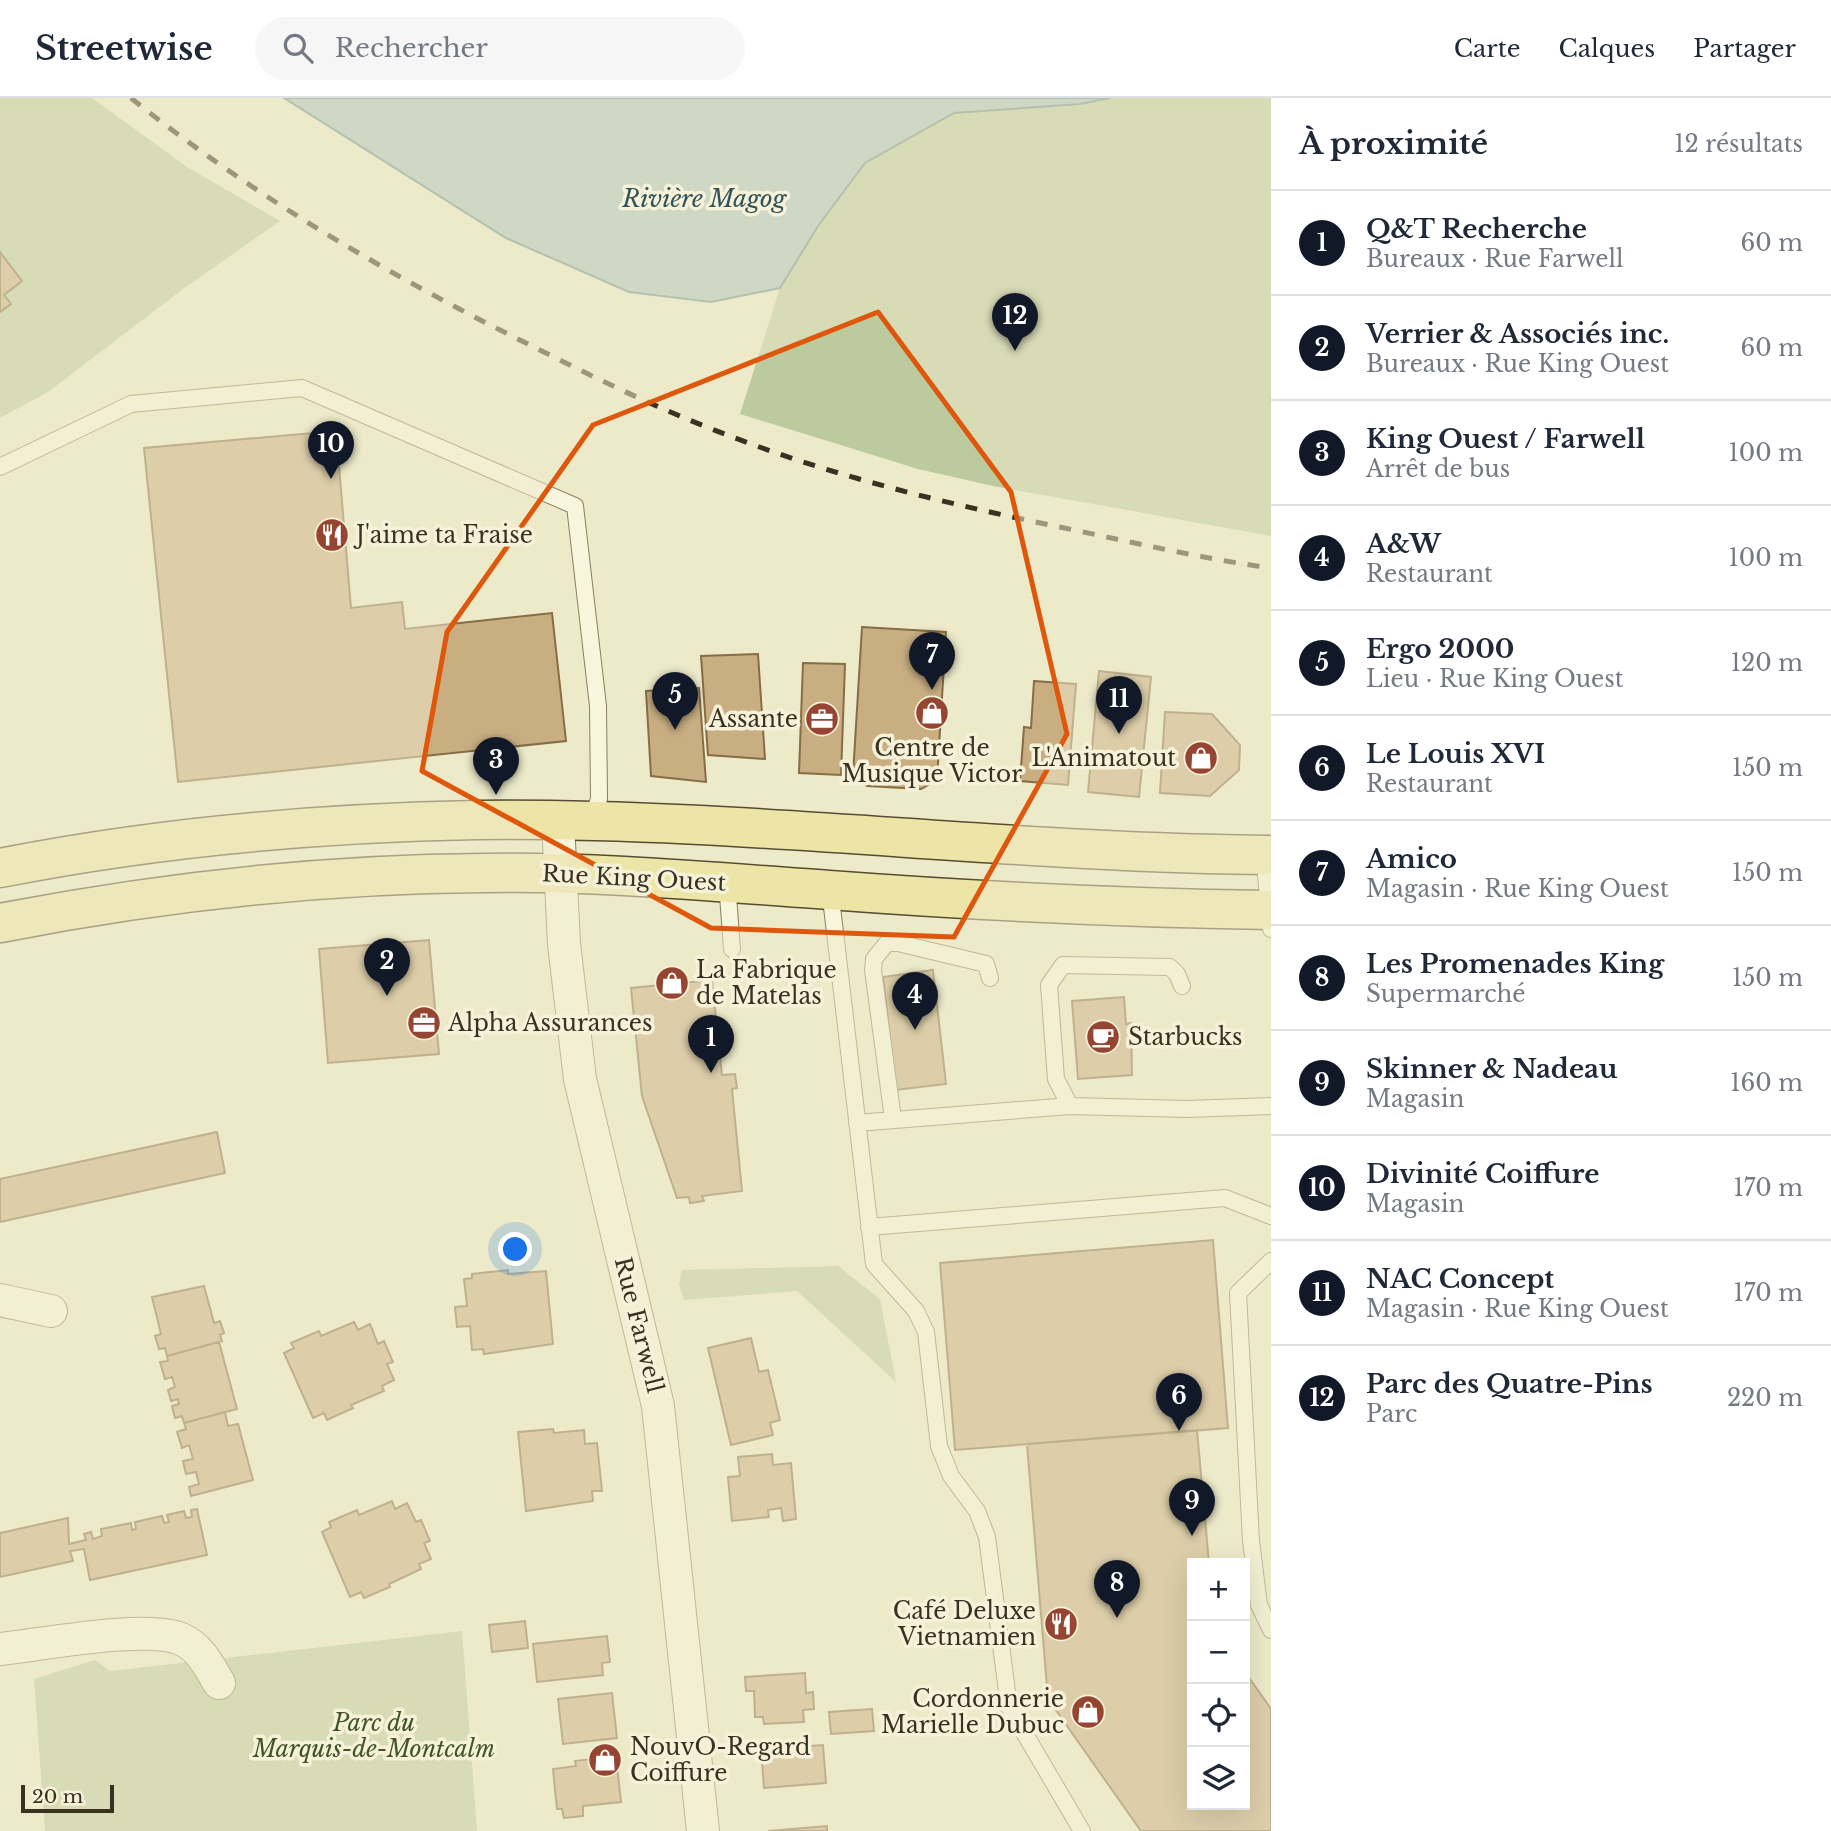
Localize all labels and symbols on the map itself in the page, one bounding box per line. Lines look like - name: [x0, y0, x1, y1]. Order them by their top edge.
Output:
- water label: Rivière Magog: [621, 184, 788, 213]
- pin: 12: [992, 293, 1038, 351]
- pin: 10: [308, 421, 354, 479]
- restaurant icon: J'aime ta Fraise: [313, 516, 351, 554]
- place label: J'aime ta Fraise: [353, 521, 533, 549]
- pin: 7: [909, 632, 955, 690]
- pin: 5: [652, 672, 698, 730]
- pin: 11: [1096, 676, 1142, 734]
- shop icon: Centre de Musique Victor: [913, 694, 951, 732]
- office icon: Assante: [803, 700, 841, 738]
- place label: Assante: [708, 705, 798, 733]
- place label: Centre de Musique Victor: [842, 734, 1022, 788]
- pin: 3: [473, 737, 519, 795]
- shop icon: L'Animatout: [1182, 739, 1220, 777]
- place label: L'Animatout: [1031, 744, 1176, 772]
- street label: Rue King Ouest: [541, 859, 727, 897]
- pin: 2: [364, 938, 410, 996]
- place label: La Fabrique de Matelas: [696, 956, 837, 1010]
- shop icon: La Fabrique de Matelas: [653, 964, 691, 1002]
- pin: 4: [892, 972, 938, 1030]
- office icon: Alpha Assurances: [405, 1004, 443, 1042]
- place label: Alpha Assurances: [447, 1009, 652, 1037]
- pin: 1: [688, 1015, 734, 1073]
- cafe icon: Starbucks: [1084, 1018, 1122, 1056]
- place label: Starbucks: [1128, 1023, 1243, 1051]
- your location: [498, 1232, 532, 1266]
- street label: Rue Farwell: [609, 1254, 669, 1396]
- pin: 6: [1156, 1373, 1202, 1431]
- pin: 9: [1169, 1478, 1215, 1536]
- pin: 8: [1094, 1560, 1140, 1618]
- place label: Café Deluxe Vietnamien: [893, 1597, 1036, 1651]
- restaurant icon: Café Deluxe Vietnamien: [1042, 1605, 1080, 1643]
- place label: Cordonnerie Marielle Dubuc: [881, 1685, 1064, 1739]
- shop icon: Cordonnerie Marielle Dubuc: [1069, 1693, 1107, 1731]
- park label: Parc du Marquis-de-Montcalm: [252, 1709, 495, 1763]
- place label: NouvO-Regard Coiffure: [630, 1733, 811, 1787]
- shop icon: NouvO-Regard Coiffure: [586, 1741, 624, 1779]
- scale bar: [21, 1782, 114, 1814]

